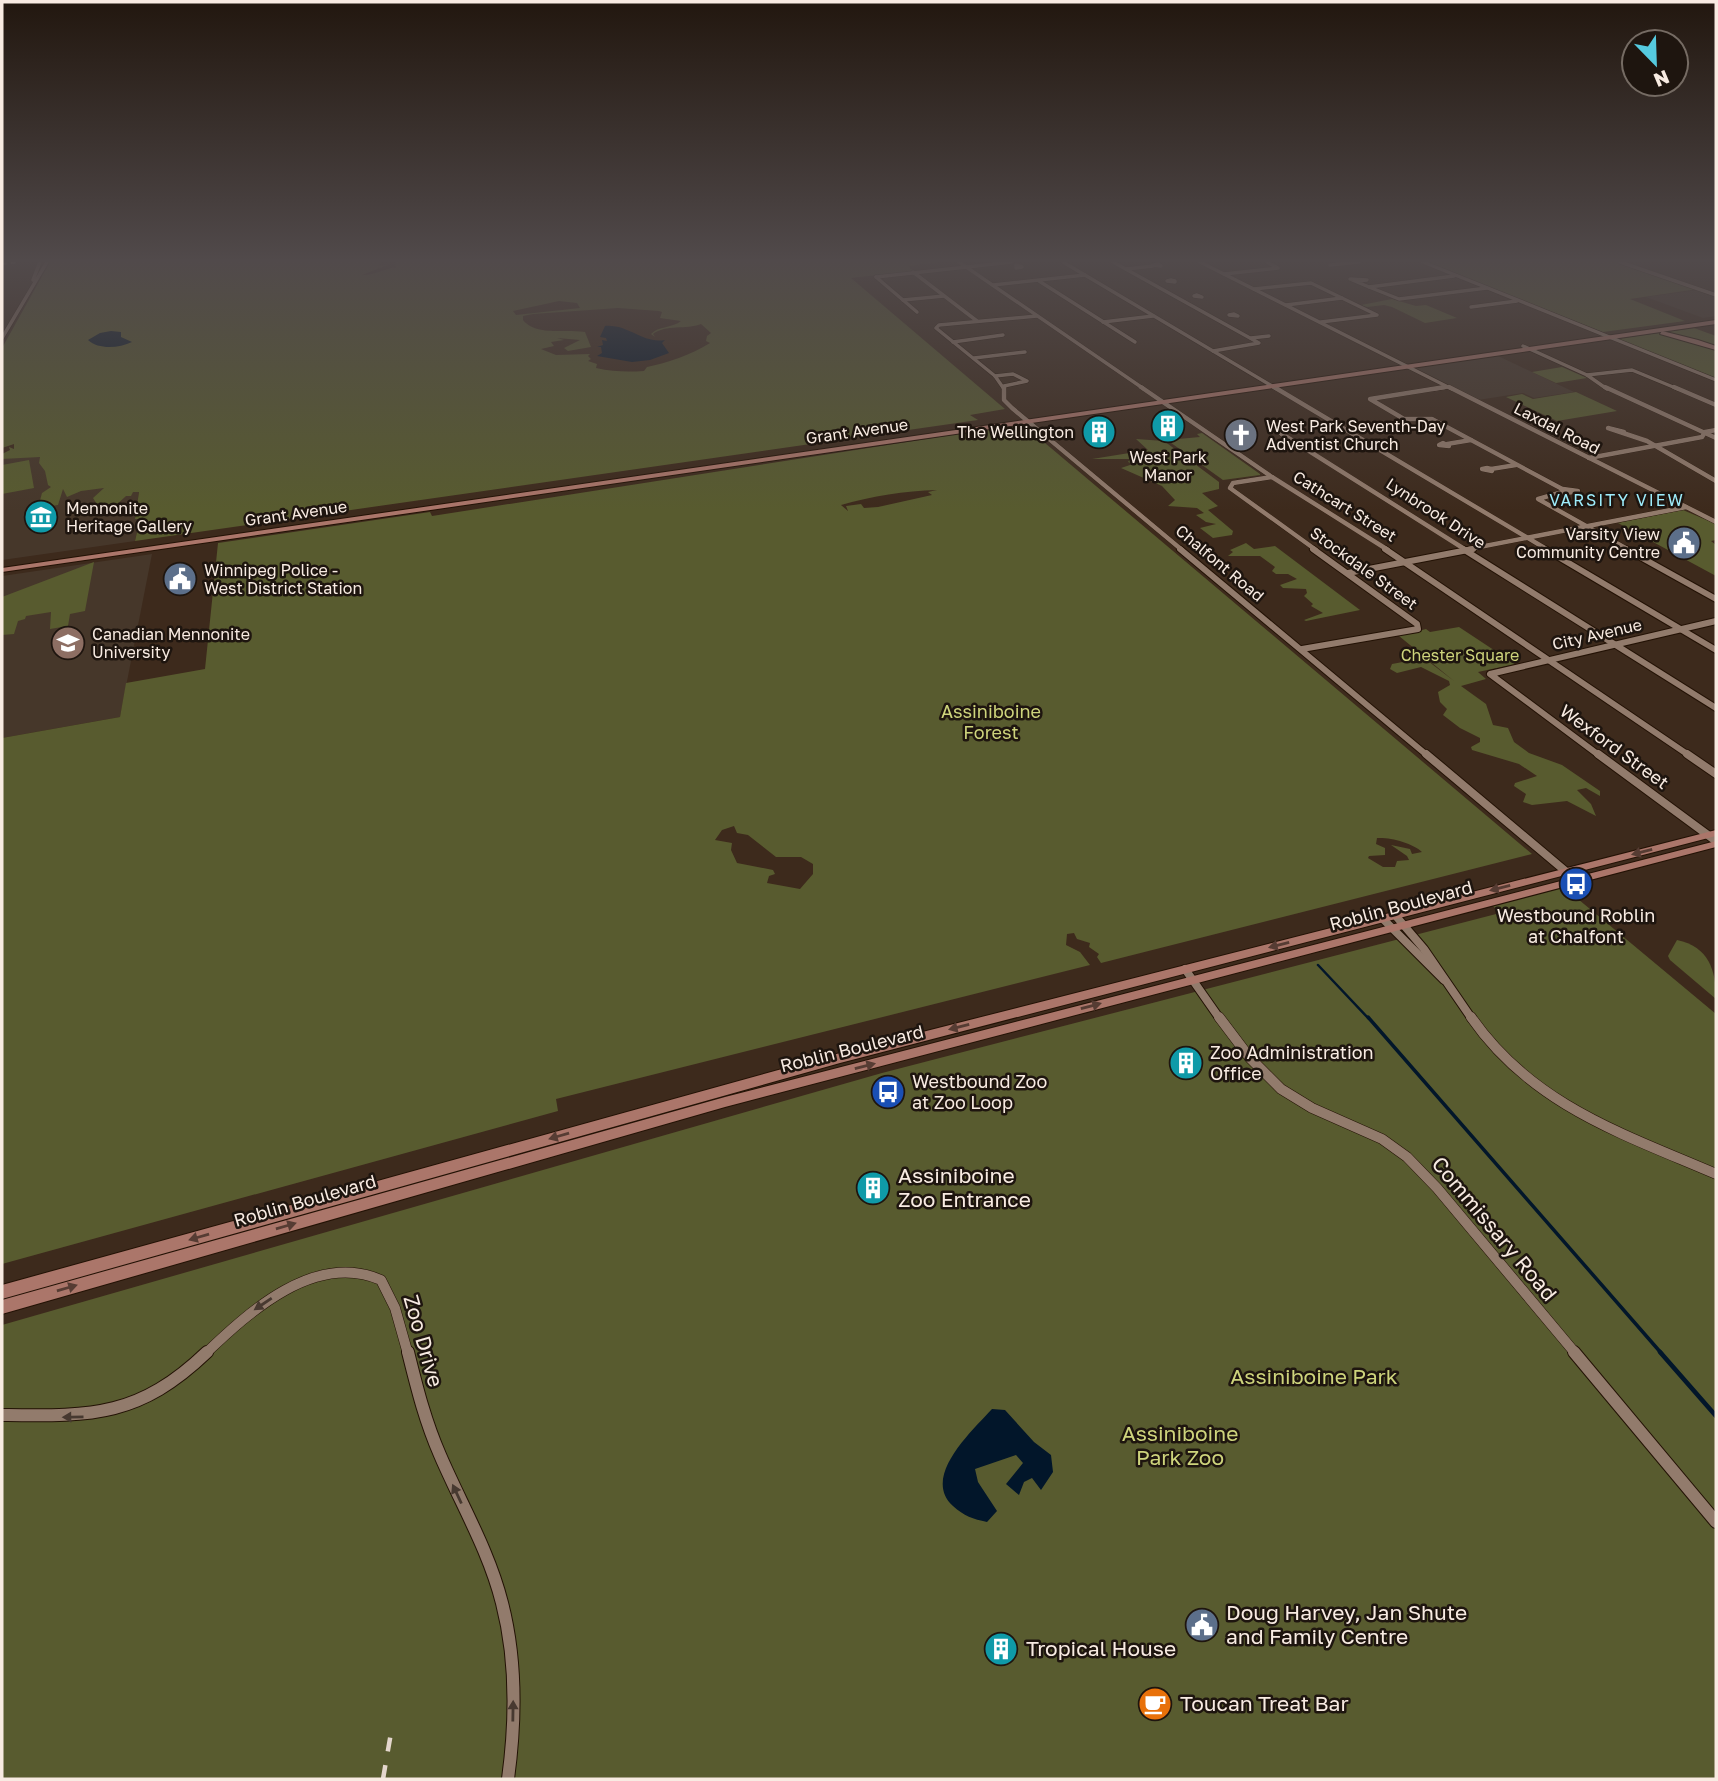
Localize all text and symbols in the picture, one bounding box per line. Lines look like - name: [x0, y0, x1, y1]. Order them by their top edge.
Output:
- north arrow: [1620, 28, 1690, 98]
- text: N: [1651, 66, 1673, 93]
- street label: Laxdal Road: [1511, 398, 1603, 458]
- building icon: West Park Manor: [1149, 407, 1187, 445]
- building icon: The Wellington: [1080, 413, 1118, 451]
- street label: Grant Avenue: [805, 414, 909, 448]
- church icon: West Park Seventh-Day Adventist Church: [1222, 416, 1260, 454]
- place label: West Park Seventh-Day Adventist Church: [1266, 416, 1446, 454]
- place label: The Wellington: [957, 422, 1074, 442]
- place label: West Park Manor: [1129, 447, 1207, 485]
- street label: Cathcart Street: [1290, 466, 1400, 546]
- street label: Lynbrook Drive: [1383, 473, 1489, 553]
- district label: VARSITY VIEW: [1549, 490, 1685, 510]
- street label: Grant Avenue: [244, 496, 348, 530]
- museum icon: Mennonite Heritage Gallery: [22, 498, 60, 536]
- place label: Mennonite Heritage Gallery: [66, 498, 192, 536]
- street label: Chalfont Road: [1172, 520, 1268, 606]
- street label: Stockdale Street: [1306, 522, 1422, 614]
- place label: Varsity View Community Centre: [1516, 524, 1660, 562]
- public building icon: Varsity View Community Centre: [1665, 524, 1703, 562]
- public building icon: Winnipeg Police - West District Station: [161, 560, 199, 598]
- place label: Winnipeg Police - West District Station: [204, 560, 362, 598]
- street label: City Avenue: [1550, 614, 1644, 654]
- school or university icon: Canadian Mennonite University: [49, 624, 87, 662]
- place label: Canadian Mennonite University: [92, 624, 250, 662]
- park label: Chester Square: [1401, 645, 1519, 665]
- street label: Wexford Street: [1556, 699, 1673, 793]
- park label: Assiniboine Forest: [941, 700, 1041, 743]
- one-way arrow: [1631, 847, 1653, 858]
- bus stop icon: Westbound Roblin at Chalfont: [1557, 865, 1595, 903]
- street label: Roblin Boulevard: [1327, 875, 1475, 935]
- one-way arrow: [1488, 883, 1510, 894]
- place label: Westbound Roblin at Chalfont: [1497, 904, 1655, 947]
- one-way arrow: [1268, 940, 1290, 951]
- one-way arrow: [1080, 1000, 1102, 1011]
- street label: Roblin Boulevard: [778, 1020, 926, 1076]
- one-way arrow: [948, 1022, 970, 1033]
- place label: Zoo Administration Office: [1210, 1041, 1374, 1084]
- building icon: Zoo Administration Office: [1167, 1044, 1205, 1082]
- one-way arrow: [854, 1060, 876, 1071]
- place label: Westbound Zoo at Zoo Loop: [912, 1070, 1047, 1113]
- bus stop icon: Westbound Zoo at Zoo Loop: [869, 1073, 907, 1111]
- one-way arrow: [549, 1132, 570, 1142]
- street label: Commissary Road: [1427, 1151, 1563, 1306]
- place label: Assiniboine Zoo Entrance: [898, 1162, 1031, 1212]
- street label: Roblin Boulevard: [231, 1169, 378, 1231]
- building icon: Assiniboine Zoo Entrance: [854, 1169, 892, 1207]
- one-way arrow: [276, 1221, 297, 1231]
- one-way arrow: [187, 1232, 209, 1243]
- one-way arrow: [57, 1283, 78, 1293]
- street label: Zoo Drive: [398, 1292, 450, 1390]
- one-way arrow: [253, 1297, 273, 1310]
- park label: Assiniboine Park: [1230, 1363, 1398, 1389]
- one-way arrow: [61, 1411, 83, 1422]
- park label: Assiniboine Park Zoo: [1122, 1420, 1238, 1470]
- one-way arrow: [451, 1484, 463, 1504]
- place label: Doug Harvey, Jan Shute and Family Centre: [1226, 1599, 1467, 1649]
- public building icon: Doug Harvey, Jan Shute and Family Centre: [1183, 1606, 1221, 1644]
- building icon: Tropical House: [982, 1630, 1020, 1668]
- place label: Tropical House: [1026, 1635, 1176, 1661]
- cafe icon: Toucan Treat Bar: [1136, 1685, 1174, 1723]
- place label: Toucan Treat Bar: [1180, 1690, 1349, 1716]
- one-way arrow: [507, 1700, 519, 1722]

